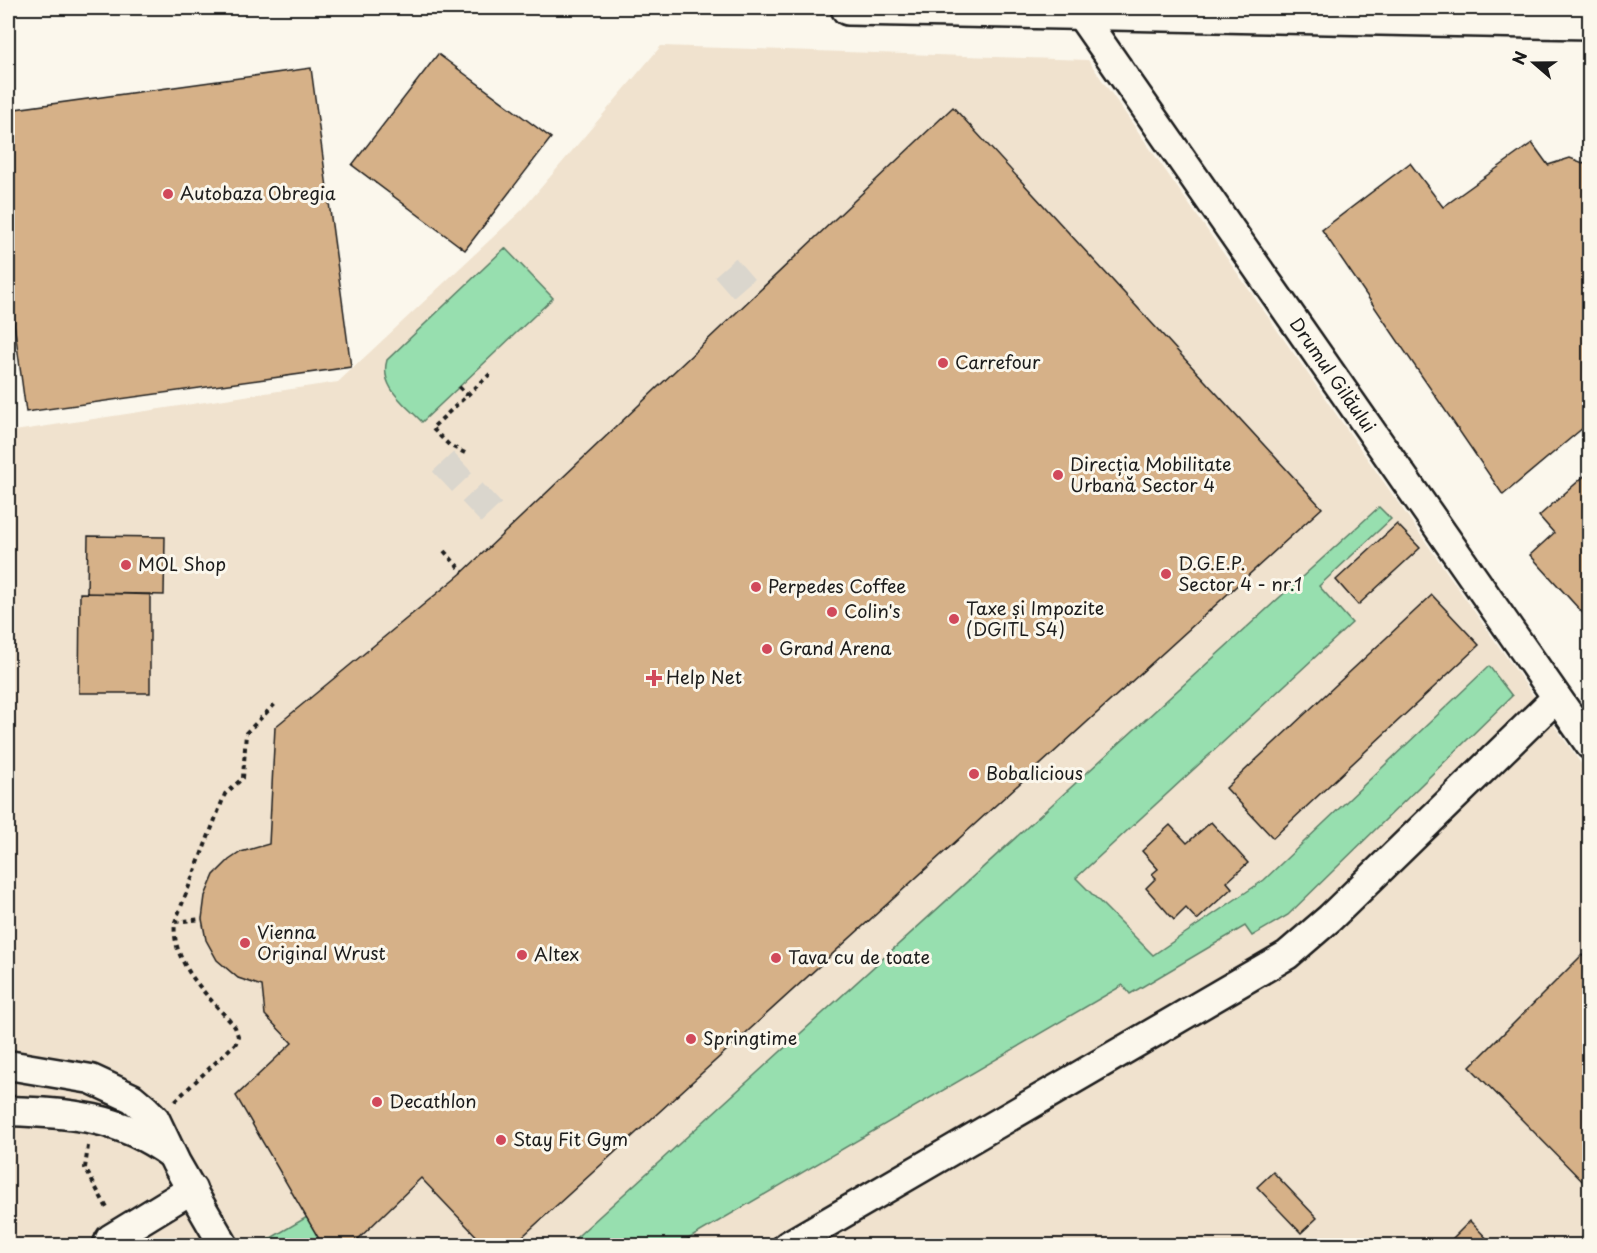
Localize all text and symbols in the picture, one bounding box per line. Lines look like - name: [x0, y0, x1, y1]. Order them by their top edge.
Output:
- north arrow: [1504, 33, 1564, 93]
- text: N: [1506, 47, 1532, 68]
- place label: Autobaza Obregia: [180, 179, 336, 206]
- marker: Autobaza Obregia: [161, 187, 175, 201]
- street label: Drumul Gilăului: [1284, 312, 1383, 438]
- place label: Carrefour: [955, 348, 1041, 375]
- marker: Carrefour: [936, 356, 950, 370]
- place label: Direcția Mobilitate Urbană Sector 4: [1070, 450, 1232, 498]
- marker: Direcția Mobilitate Urbană Sector 4: [1051, 468, 1065, 482]
- place label: D.G.E.P. Sector 4 - nr.1: [1178, 549, 1302, 597]
- place label: MOL Shop: [138, 550, 226, 577]
- marker: MOL Shop: [119, 558, 133, 572]
- marker: D.G.E.P. Sector 4 - nr.1: [1159, 567, 1173, 581]
- place label: Perpedes Coffee: [768, 572, 906, 599]
- marker: Perpedes Coffee: [749, 580, 763, 594]
- place label: Taxe și Impozite (DGITL S4): [966, 594, 1104, 642]
- place label: Colin's: [844, 597, 901, 624]
- marker: Colin's: [825, 605, 839, 619]
- marker: Taxe și Impozite (DGITL S4): [947, 612, 961, 626]
- place label: Grand Arena: [779, 634, 892, 661]
- marker: Grand Arena: [760, 642, 774, 656]
- place label: Help Net: [666, 663, 742, 690]
- marker: Help Net: [647, 671, 661, 685]
- place label: Bobalicious: [986, 759, 1083, 786]
- marker: Bobalicious: [967, 767, 981, 781]
- place label: Vienna Original Wrust: [257, 918, 386, 966]
- marker: Vienna Original Wrust: [238, 936, 252, 950]
- place label: Altex: [534, 940, 579, 967]
- place label: Tava cu de toate: [788, 943, 930, 970]
- marker: Altex: [515, 948, 529, 962]
- marker: Tava cu de toate: [769, 951, 783, 965]
- place label: Springtime: [703, 1024, 797, 1051]
- marker: Springtime: [684, 1032, 698, 1046]
- place label: Decathlon: [389, 1087, 477, 1114]
- marker: Decathlon: [370, 1095, 384, 1109]
- place label: Stay Fit Gym: [513, 1125, 628, 1152]
- marker: Stay Fit Gym: [494, 1133, 508, 1147]

